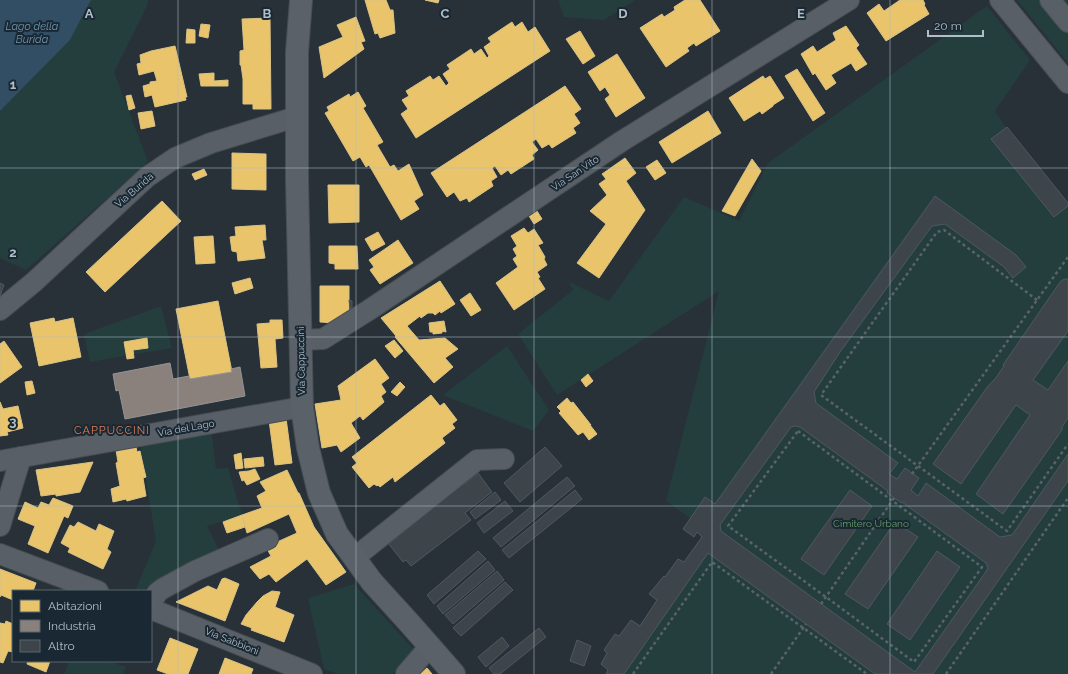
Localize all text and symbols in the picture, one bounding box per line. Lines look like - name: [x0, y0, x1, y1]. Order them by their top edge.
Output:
- text: A: [85, 6, 94, 21]
- text: B: [263, 6, 272, 21]
- text: C: [441, 6, 450, 21]
- text: D: [618, 6, 628, 21]
- text: E: [797, 6, 805, 21]
- scale bar: [928, 12, 983, 38]
- text: 20 m: [934, 19, 962, 33]
- water label: Lago della Burida: [6, 20, 59, 46]
- text: 1: [10, 77, 17, 92]
- street label: Via San Vito: [549, 153, 601, 193]
- street label: Via Burida: [113, 170, 155, 210]
- text: 2: [9, 245, 17, 260]
- street label: Via Cappuccini: [295, 327, 307, 395]
- text: 3: [9, 414, 17, 429]
- street label: Via del Lago: [157, 418, 215, 438]
- district label: CAPPUCCINI: [74, 424, 150, 437]
- park label: Cimitero Urbano: [833, 518, 909, 529]
- legend: [12, 590, 152, 662]
- text: Abitazioni: [48, 599, 102, 613]
- text: Industria: [48, 619, 96, 633]
- street label: Via Sabbioni: [204, 625, 260, 657]
- text: Altro: [48, 639, 75, 653]

